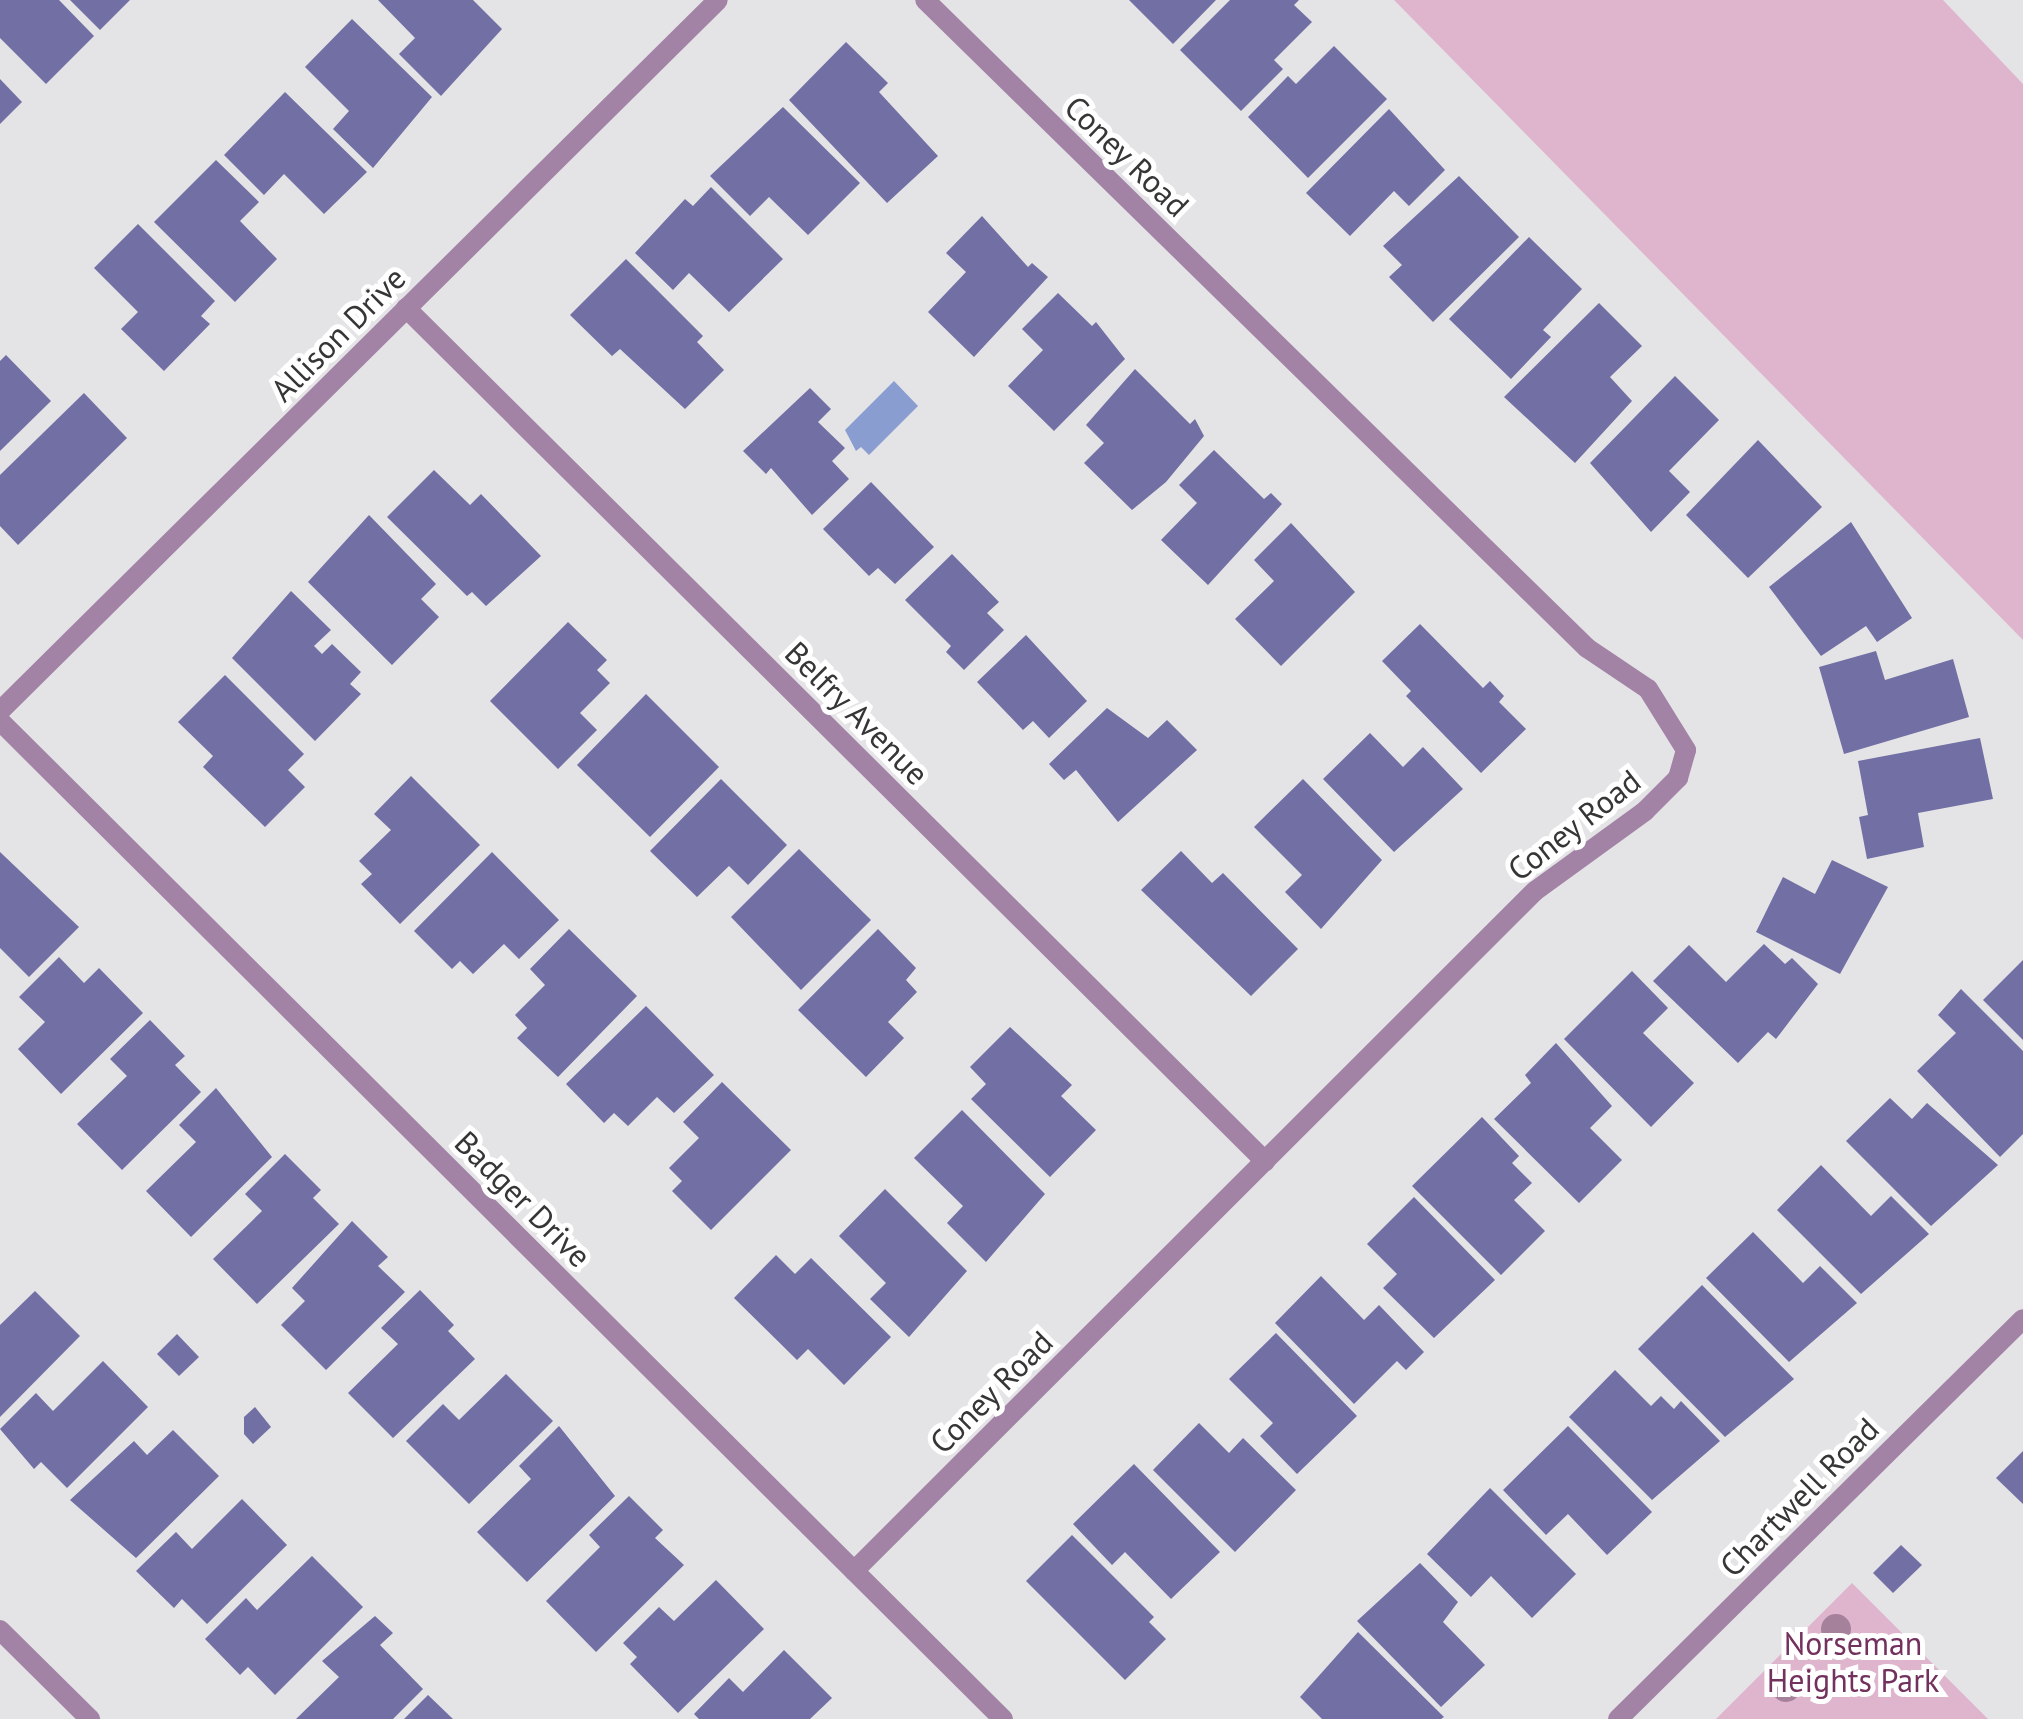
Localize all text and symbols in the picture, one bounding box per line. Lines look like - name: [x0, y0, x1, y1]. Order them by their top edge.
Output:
- street label: Coney Road: [1057, 87, 1197, 225]
- street label: Allison Drive: [263, 259, 413, 409]
- street label: Belfry Avenue: [777, 633, 937, 793]
- street label: Coney Road: [1500, 761, 1648, 889]
- street label: Badger Drive: [447, 1123, 599, 1275]
- street label: Coney Road: [921, 1322, 1061, 1462]
- street label: Chartwell Road: [1712, 1410, 1886, 1584]
- park label: Norseman Heights Park: [1767, 1625, 1939, 1700]

